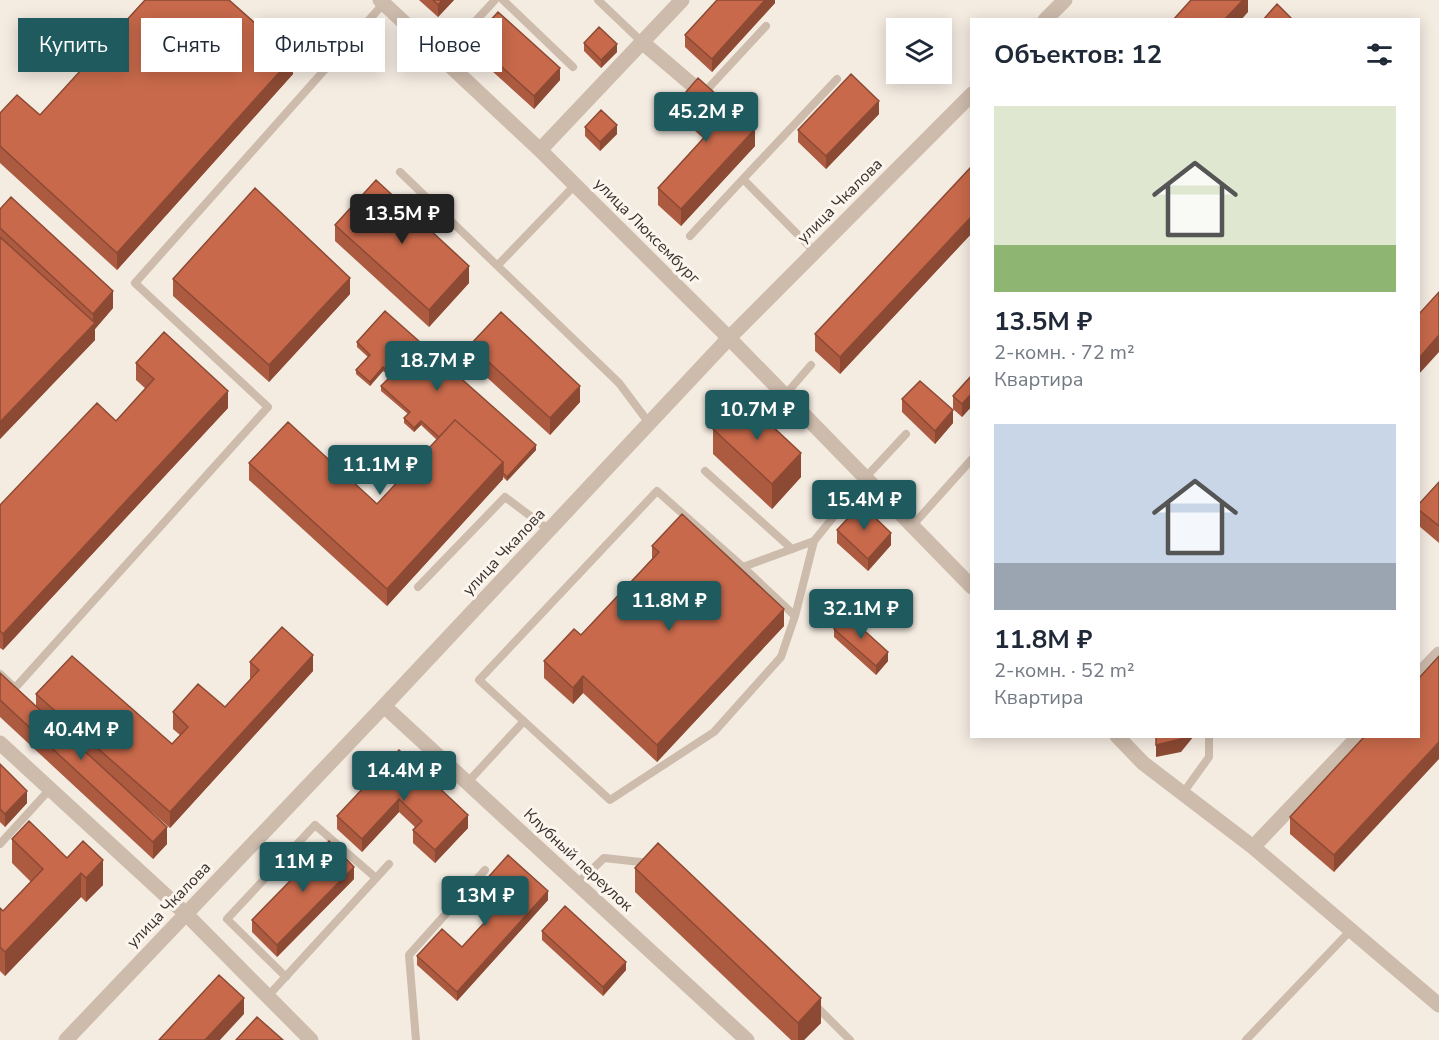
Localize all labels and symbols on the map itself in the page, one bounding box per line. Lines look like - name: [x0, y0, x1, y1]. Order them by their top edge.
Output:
- pin: 45.2M ₽: [651, 92, 761, 143]
- street label: улица Чкалова: [793, 154, 887, 248]
- street label: улица Люксембург: [589, 173, 705, 289]
- pin: 13.5M ₽: [347, 194, 457, 245]
- pin: 18.7M ₽: [382, 341, 492, 392]
- pin: 10.7M ₽: [702, 390, 812, 441]
- pin: 11.1M ₽: [325, 445, 435, 496]
- pin: 15.4M ₽: [809, 480, 919, 531]
- street label: улица Чкалова: [458, 503, 550, 601]
- pin: 11.8M ₽: [614, 581, 724, 632]
- pin: 32.1M ₽: [806, 589, 916, 640]
- pin: 40.4M ₽: [26, 710, 136, 761]
- pin: 14.4M ₽: [349, 751, 459, 802]
- street label: Клубный переулок: [519, 804, 638, 917]
- pin: 11M ₽: [261, 842, 345, 893]
- street label: улица Чкалова: [122, 857, 216, 953]
- pin: 13M ₽: [443, 876, 527, 927]

